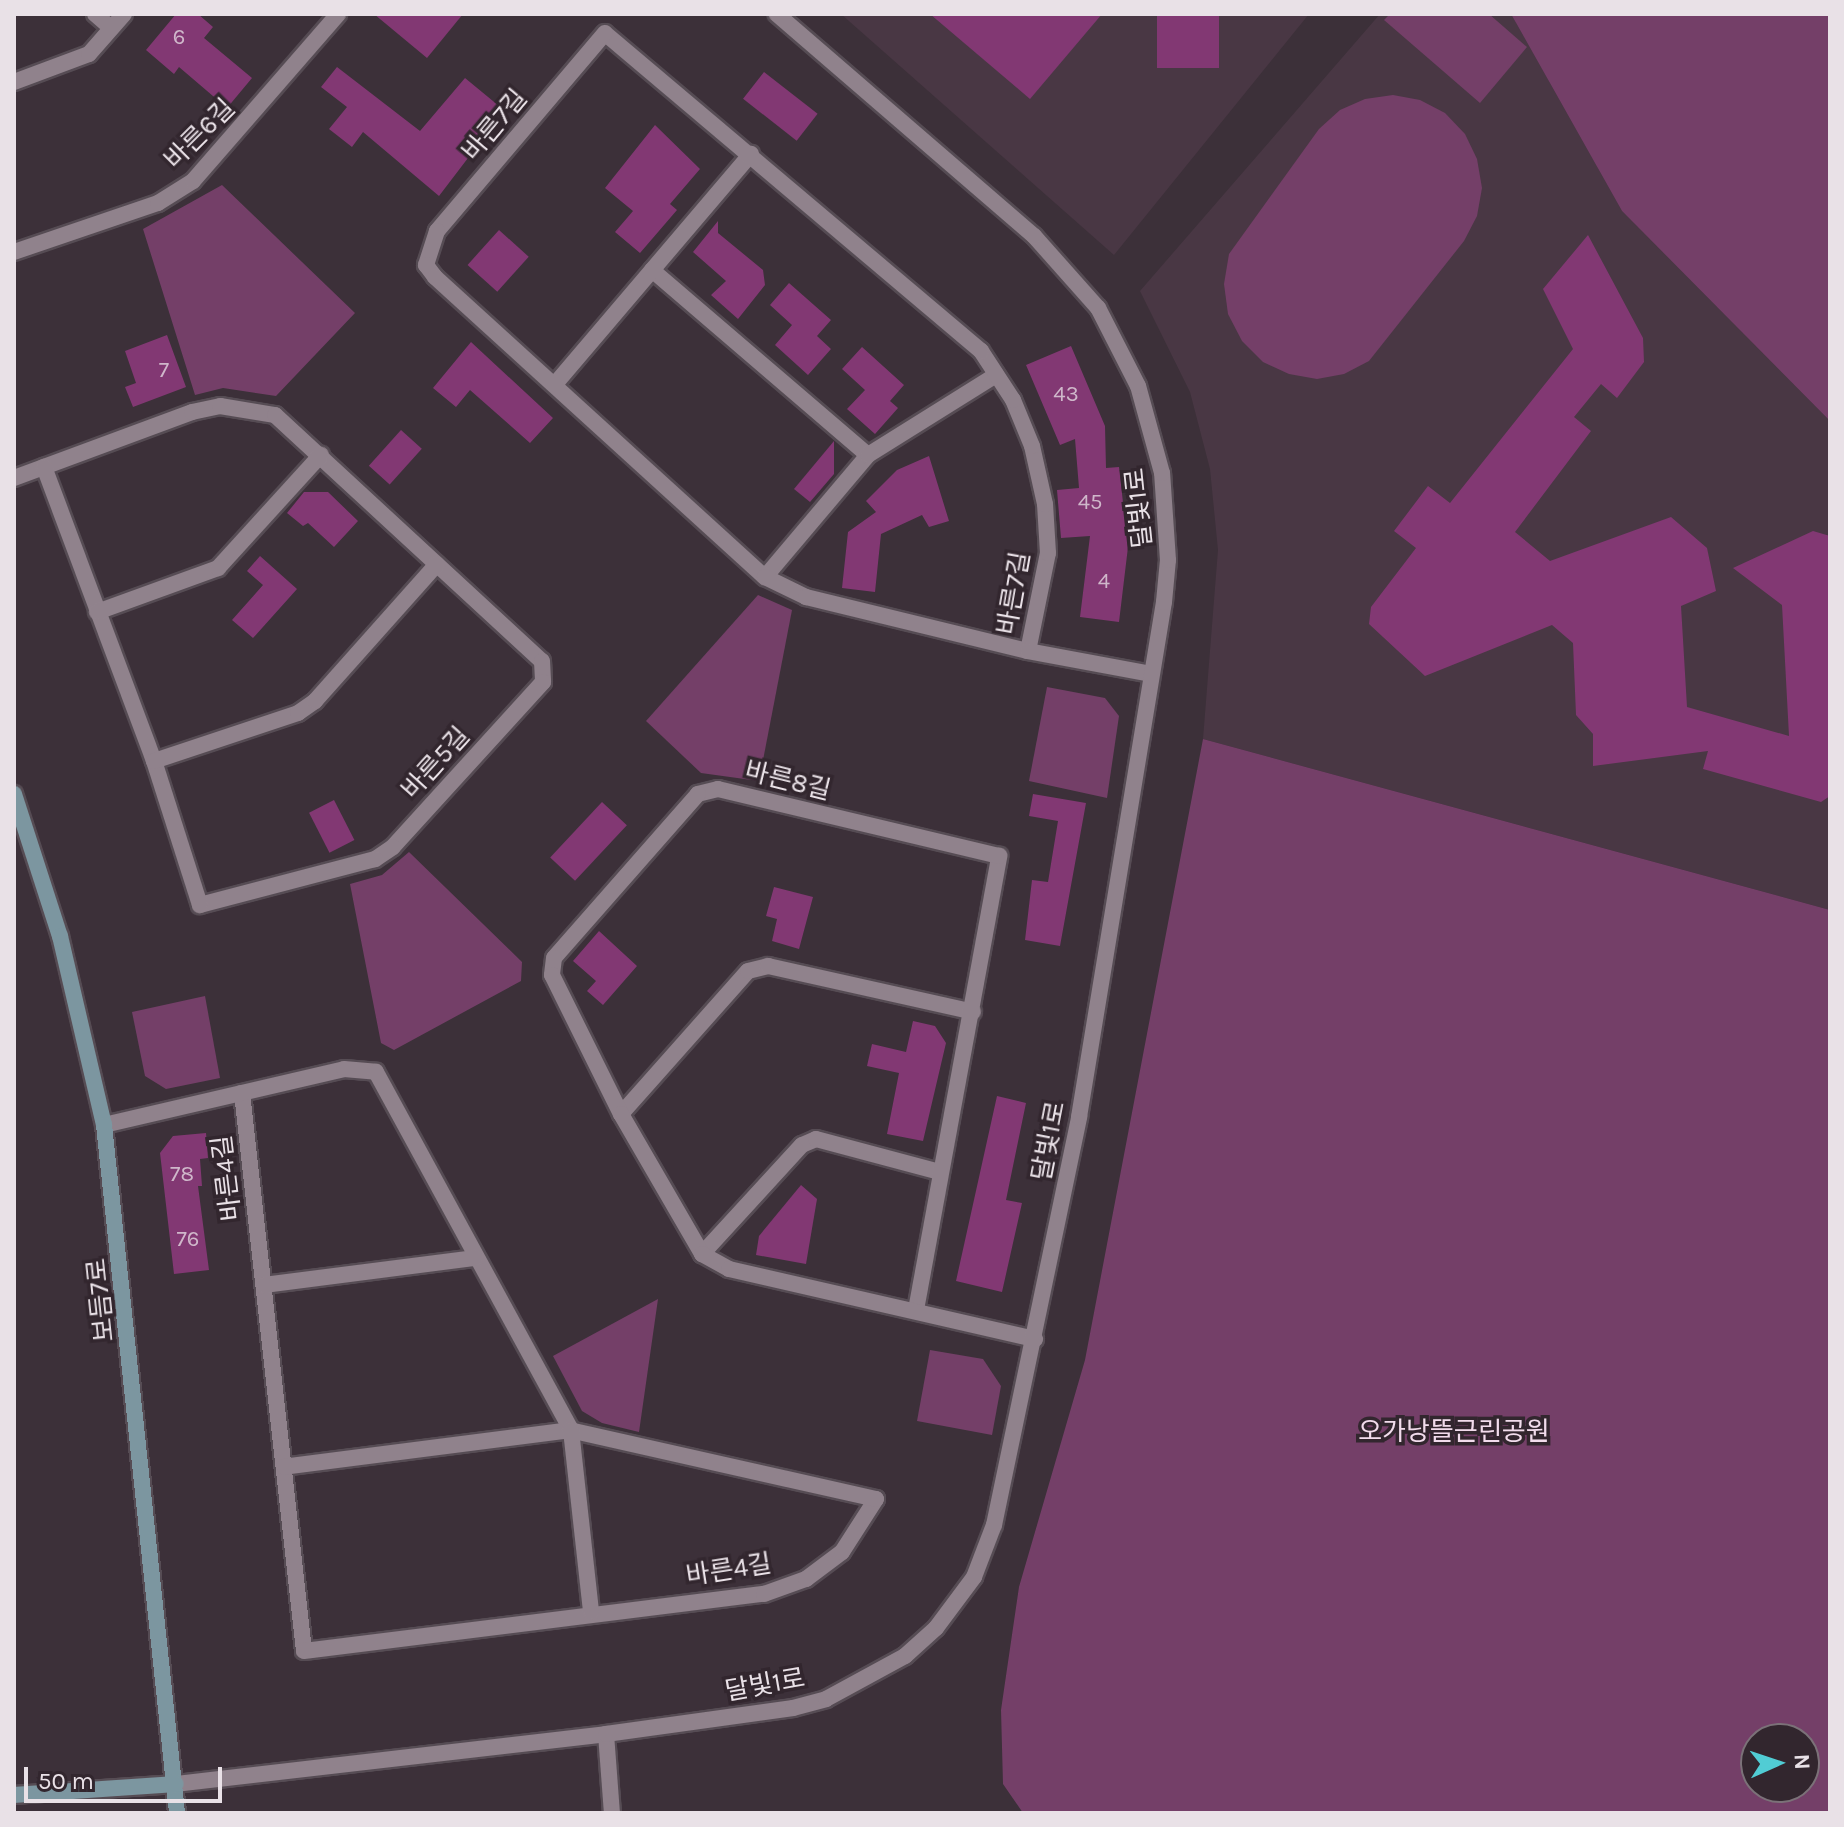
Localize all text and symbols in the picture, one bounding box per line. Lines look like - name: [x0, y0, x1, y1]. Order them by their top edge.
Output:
- house number: 6: [173, 25, 185, 51]
- street label: 바른7길: [456, 83, 534, 167]
- street label: 바른6길: [158, 92, 242, 176]
- house number: 7: [159, 358, 169, 384]
- house number: 43: [1053, 382, 1079, 408]
- street label: 달빛1로: [1119, 466, 1159, 550]
- house number: 45: [1078, 490, 1102, 516]
- street label: 바른7길: [991, 549, 1037, 637]
- house number: 4: [1098, 569, 1110, 595]
- street label: 바른5길: [395, 720, 477, 806]
- street label: 바른8길: [742, 755, 834, 807]
- street label: 달빛1로: [1026, 1099, 1072, 1183]
- street label: 바른4길: [206, 1133, 248, 1223]
- house number: 78: [170, 1162, 194, 1188]
- house number: 76: [177, 1227, 199, 1253]
- street label: 보듬7로: [81, 1257, 121, 1343]
- park label: 오가낭뜰근린공원: [1358, 1416, 1550, 1448]
- street label: 바른4길: [684, 1548, 774, 1592]
- street label: 달빛1로: [723, 1663, 807, 1707]
- north arrow: [1740, 1723, 1820, 1803]
- scale bar: [28, 1751, 226, 1801]
- text: N: [1789, 1753, 1815, 1770]
- text: 50 m: [38, 1767, 94, 1795]

